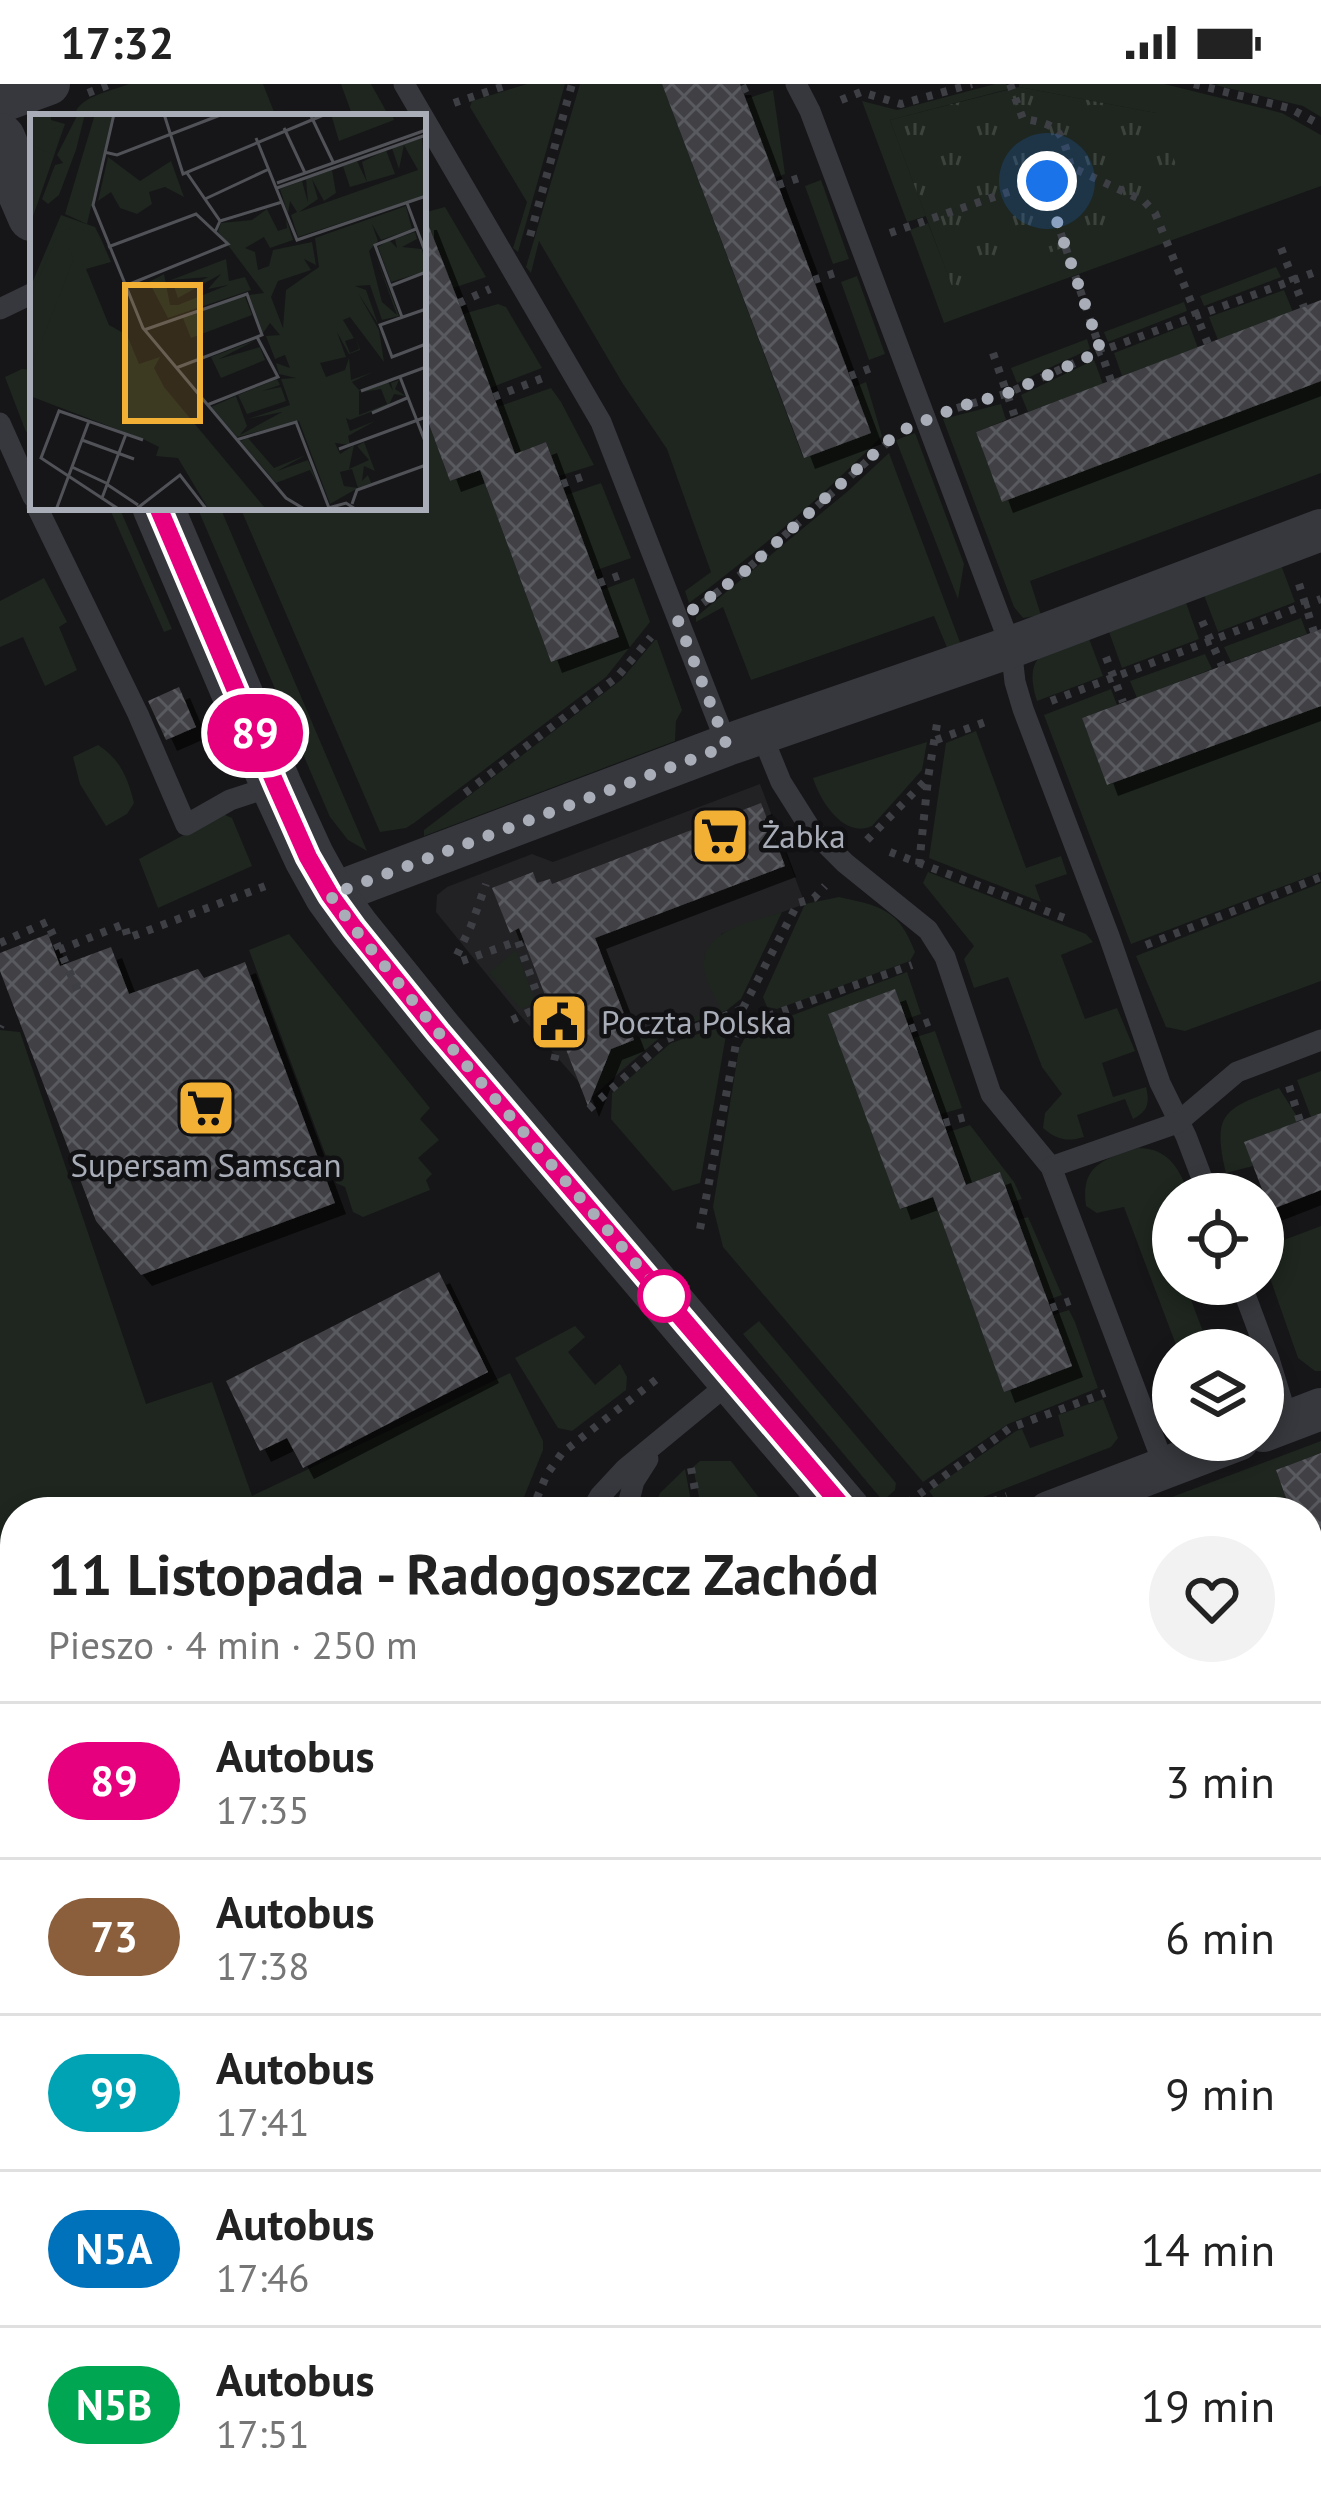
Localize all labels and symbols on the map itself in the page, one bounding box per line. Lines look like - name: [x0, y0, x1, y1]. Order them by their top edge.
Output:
- inset map: [30, 114, 426, 510]
- your location: [1017, 151, 1077, 211]
- line badge: 89: [201, 694, 309, 772]
- supermarket icon: Żabka: [689, 805, 751, 867]
- place label: Żabka: [762, 814, 846, 857]
- public building icon: Poczta Polska: [528, 991, 590, 1053]
- place label: Poczta Polska: [601, 1000, 792, 1043]
- supermarket icon: Supersam Samscan: [175, 1077, 237, 1139]
- place label: Supersam Samscan: [71, 1143, 341, 1186]
- unlabelled marker: [639, 1271, 689, 1321]

